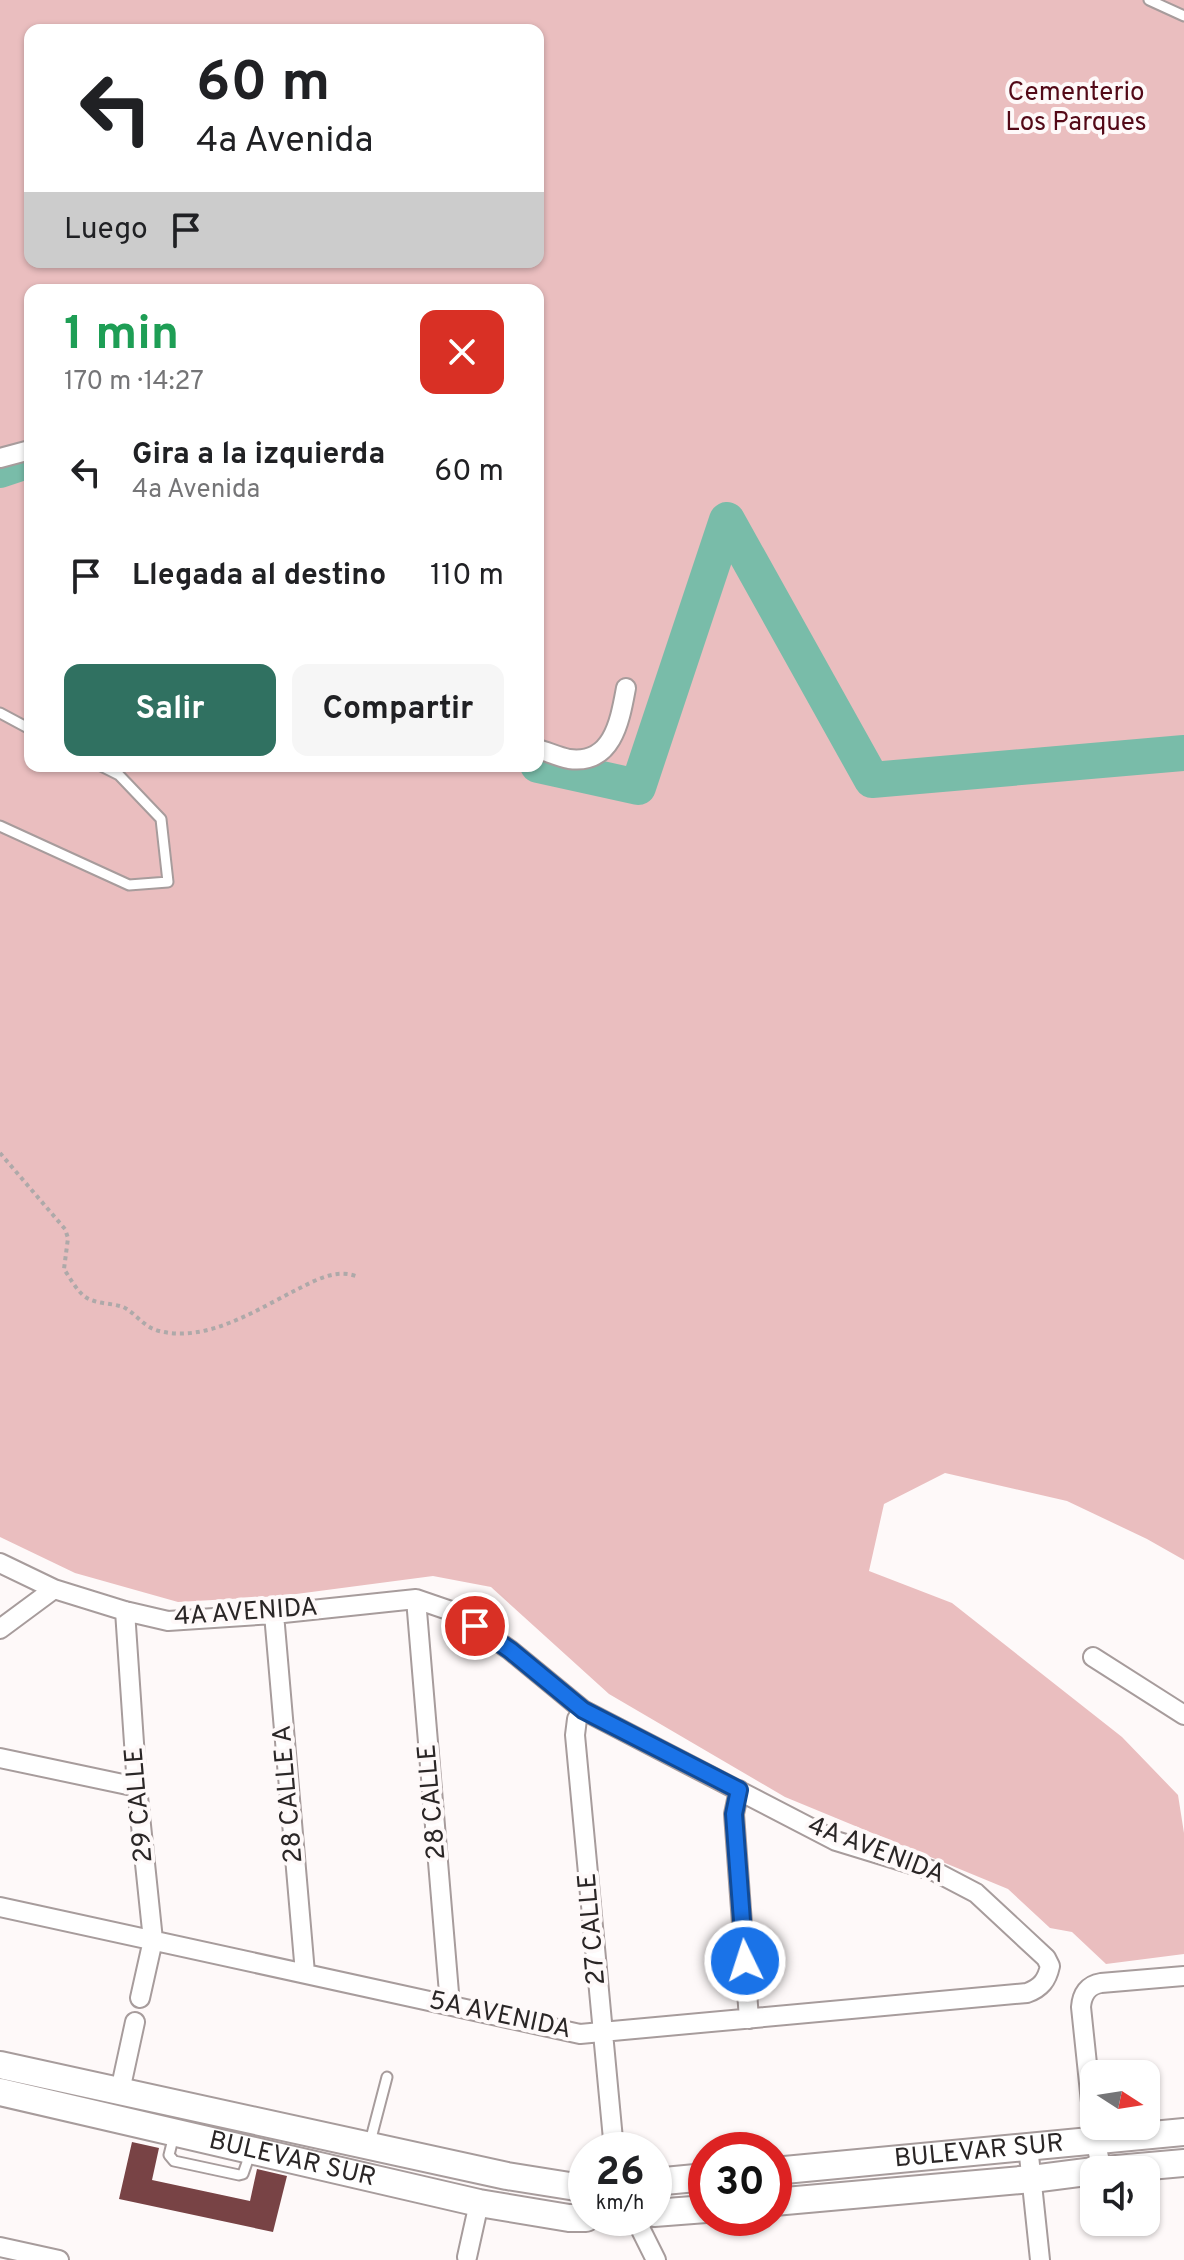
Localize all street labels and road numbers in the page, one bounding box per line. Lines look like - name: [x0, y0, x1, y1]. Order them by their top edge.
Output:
- street label: 4A AVENIDA: [173, 1592, 319, 1634]
- street label: 28 CALLE A: [267, 1723, 311, 1865]
- street label: 28 CALLE: [412, 1743, 454, 1861]
- street label: 29 CALLE: [119, 1746, 161, 1864]
- street label: 4A AVENIDA: [803, 1810, 949, 1892]
- street label: 27 CALLE: [572, 1872, 614, 1986]
- street label: 5A AVENIDA: [426, 1985, 574, 2047]
- street label: BULEVAR SUR: [205, 2124, 379, 2195]
- street label: BULEVAR SUR: [893, 2127, 1065, 2176]

